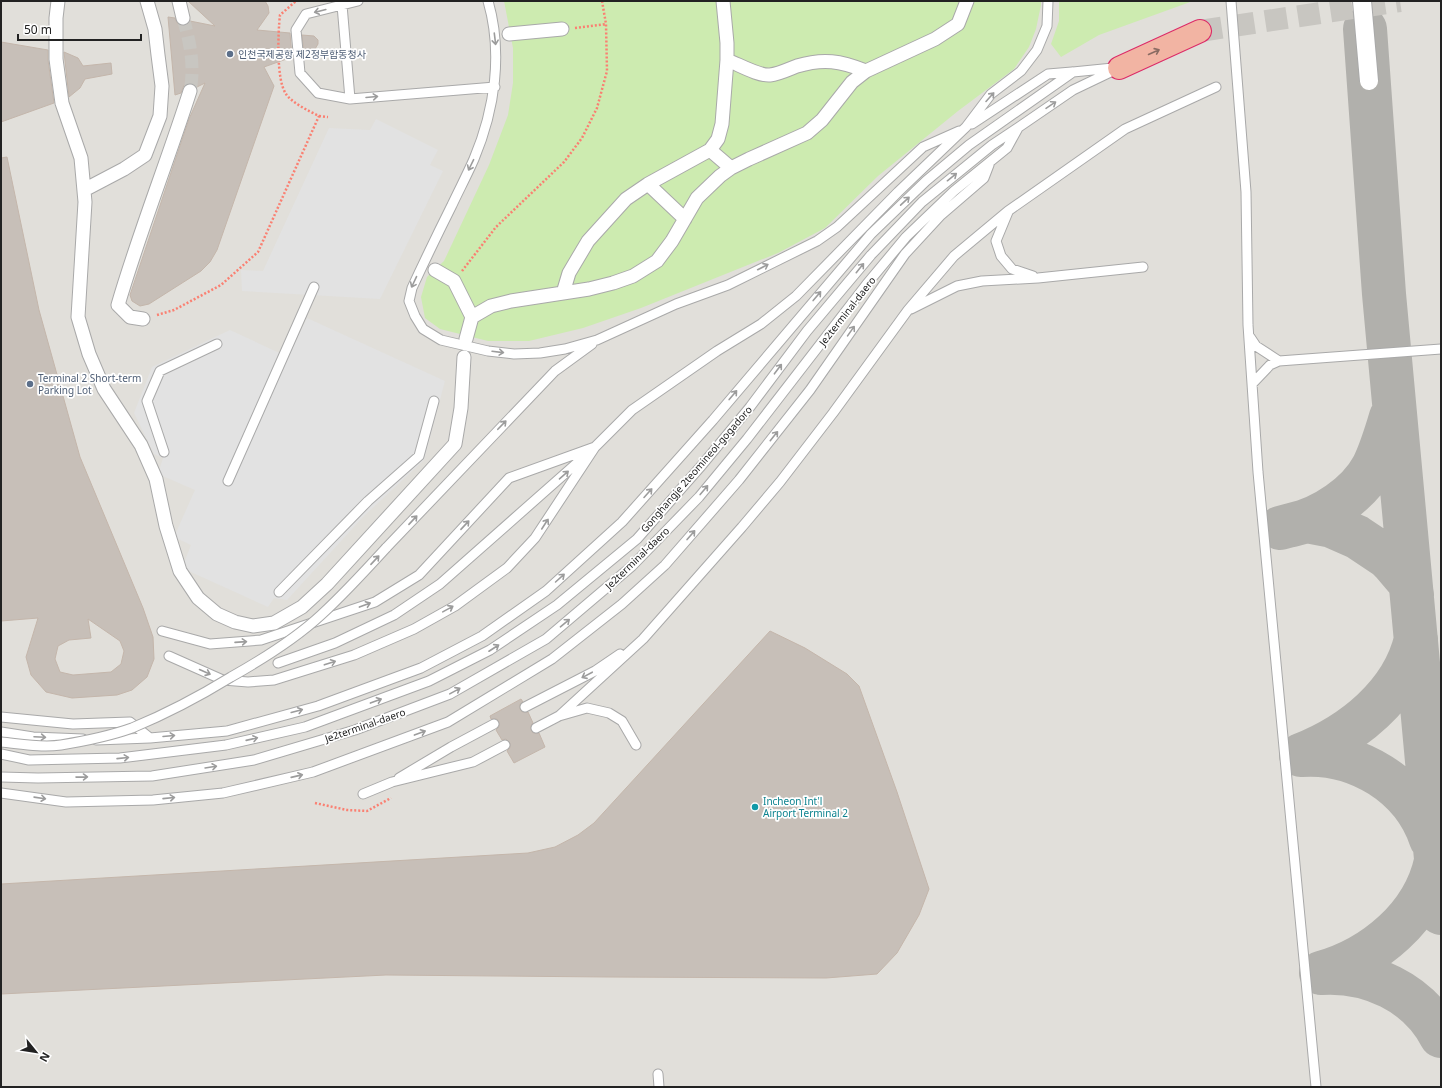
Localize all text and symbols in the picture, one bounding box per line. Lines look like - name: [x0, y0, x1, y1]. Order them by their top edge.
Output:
- one-way arrow: [314, 7, 327, 15]
- scale bar: [18, 16, 141, 42]
- text: 50 m: [24, 21, 52, 38]
- one-way arrow: [491, 32, 499, 45]
- place label: 인천국제공항 제2정부합동청사: [238, 47, 367, 61]
- one-way arrow: [1148, 48, 1160, 55]
- marker: 인천국제공항 제2정부합동청사: [225, 49, 235, 59]
- one-way arrow: [985, 92, 995, 102]
- one-way arrow: [365, 94, 378, 101]
- one-way arrow: [1045, 101, 1056, 109]
- one-way arrow: [467, 159, 474, 171]
- one-way arrow: [947, 173, 958, 182]
- one-way arrow: [900, 196, 911, 205]
- one-way arrow: [855, 262, 864, 273]
- one-way arrow: [757, 263, 769, 270]
- street label: Je2terminal-daero: [815, 273, 878, 349]
- one-way arrow: [410, 276, 417, 288]
- one-way arrow: [813, 290, 822, 301]
- one-way arrow: [847, 326, 855, 337]
- one-way arrow: [491, 348, 504, 356]
- one-way arrow: [774, 364, 783, 375]
- place label: Terminal 2 Short-term Parking Lot: [38, 371, 141, 397]
- marker: Terminal 2 Short-term Parking Lot: [25, 379, 35, 389]
- one-way arrow: [729, 390, 738, 401]
- street label: Gonghangje 2teomineol-gogadoro: [637, 403, 755, 535]
- one-way arrow: [497, 420, 507, 430]
- one-way arrow: [770, 430, 778, 441]
- one-way arrow: [559, 470, 569, 479]
- one-way arrow: [700, 485, 709, 496]
- one-way arrow: [643, 488, 652, 498]
- one-way arrow: [408, 515, 418, 525]
- one-way arrow: [541, 519, 549, 530]
- one-way arrow: [460, 521, 469, 531]
- street label: Je2terminal-daero: [601, 524, 672, 593]
- one-way arrow: [686, 530, 695, 540]
- one-way arrow: [370, 555, 380, 565]
- one-way arrow: [555, 573, 565, 583]
- one-way arrow: [359, 601, 371, 609]
- one-way arrow: [442, 605, 454, 613]
- one-way arrow: [560, 618, 570, 627]
- one-way arrow: [234, 638, 247, 645]
- one-way arrow: [488, 643, 500, 651]
- one-way arrow: [324, 659, 337, 666]
- one-way arrow: [198, 669, 210, 676]
- one-way arrow: [581, 672, 593, 679]
- one-way arrow: [449, 687, 461, 695]
- one-way arrow: [369, 696, 381, 704]
- street label: Je2terminal-daero: [322, 705, 407, 746]
- one-way arrow: [290, 707, 303, 715]
- one-way arrow: [413, 728, 425, 736]
- one-way arrow: [162, 732, 175, 739]
- one-way arrow: [33, 733, 46, 740]
- one-way arrow: [245, 735, 258, 743]
- one-way arrow: [116, 754, 129, 761]
- one-way arrow: [204, 763, 217, 771]
- one-way arrow: [290, 771, 303, 779]
- one-way arrow: [75, 774, 88, 781]
- one-way arrow: [33, 794, 46, 802]
- place label: Incheon Int'l Airport Terminal 2: [763, 794, 848, 820]
- one-way arrow: [162, 795, 175, 802]
- marker: Incheon Int'l Airport Terminal 2: [750, 802, 760, 812]
- north arrow: [16, 1032, 56, 1072]
- text: N: [36, 1050, 54, 1065]

